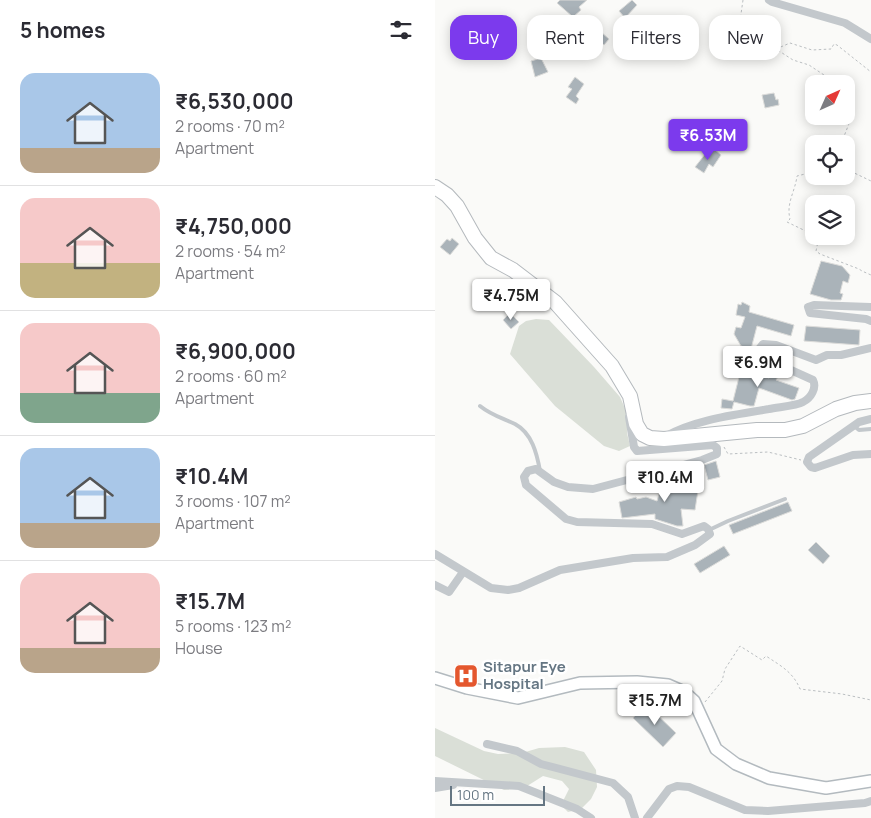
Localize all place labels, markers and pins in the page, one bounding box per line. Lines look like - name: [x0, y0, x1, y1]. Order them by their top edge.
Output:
- pin: ₹6.53M: [667, 119, 749, 161]
- pin: ₹4.75M: [470, 278, 552, 321]
- pin: ₹6.9M: [723, 346, 793, 388]
- pin: ₹10.4M: [624, 460, 706, 503]
- place label: Sitapur Eye Hospital: [483, 656, 566, 694]
- hospital icon: Sitapur Eye Hospital: [453, 663, 479, 689]
- pin: ₹15.7M: [614, 684, 696, 726]

